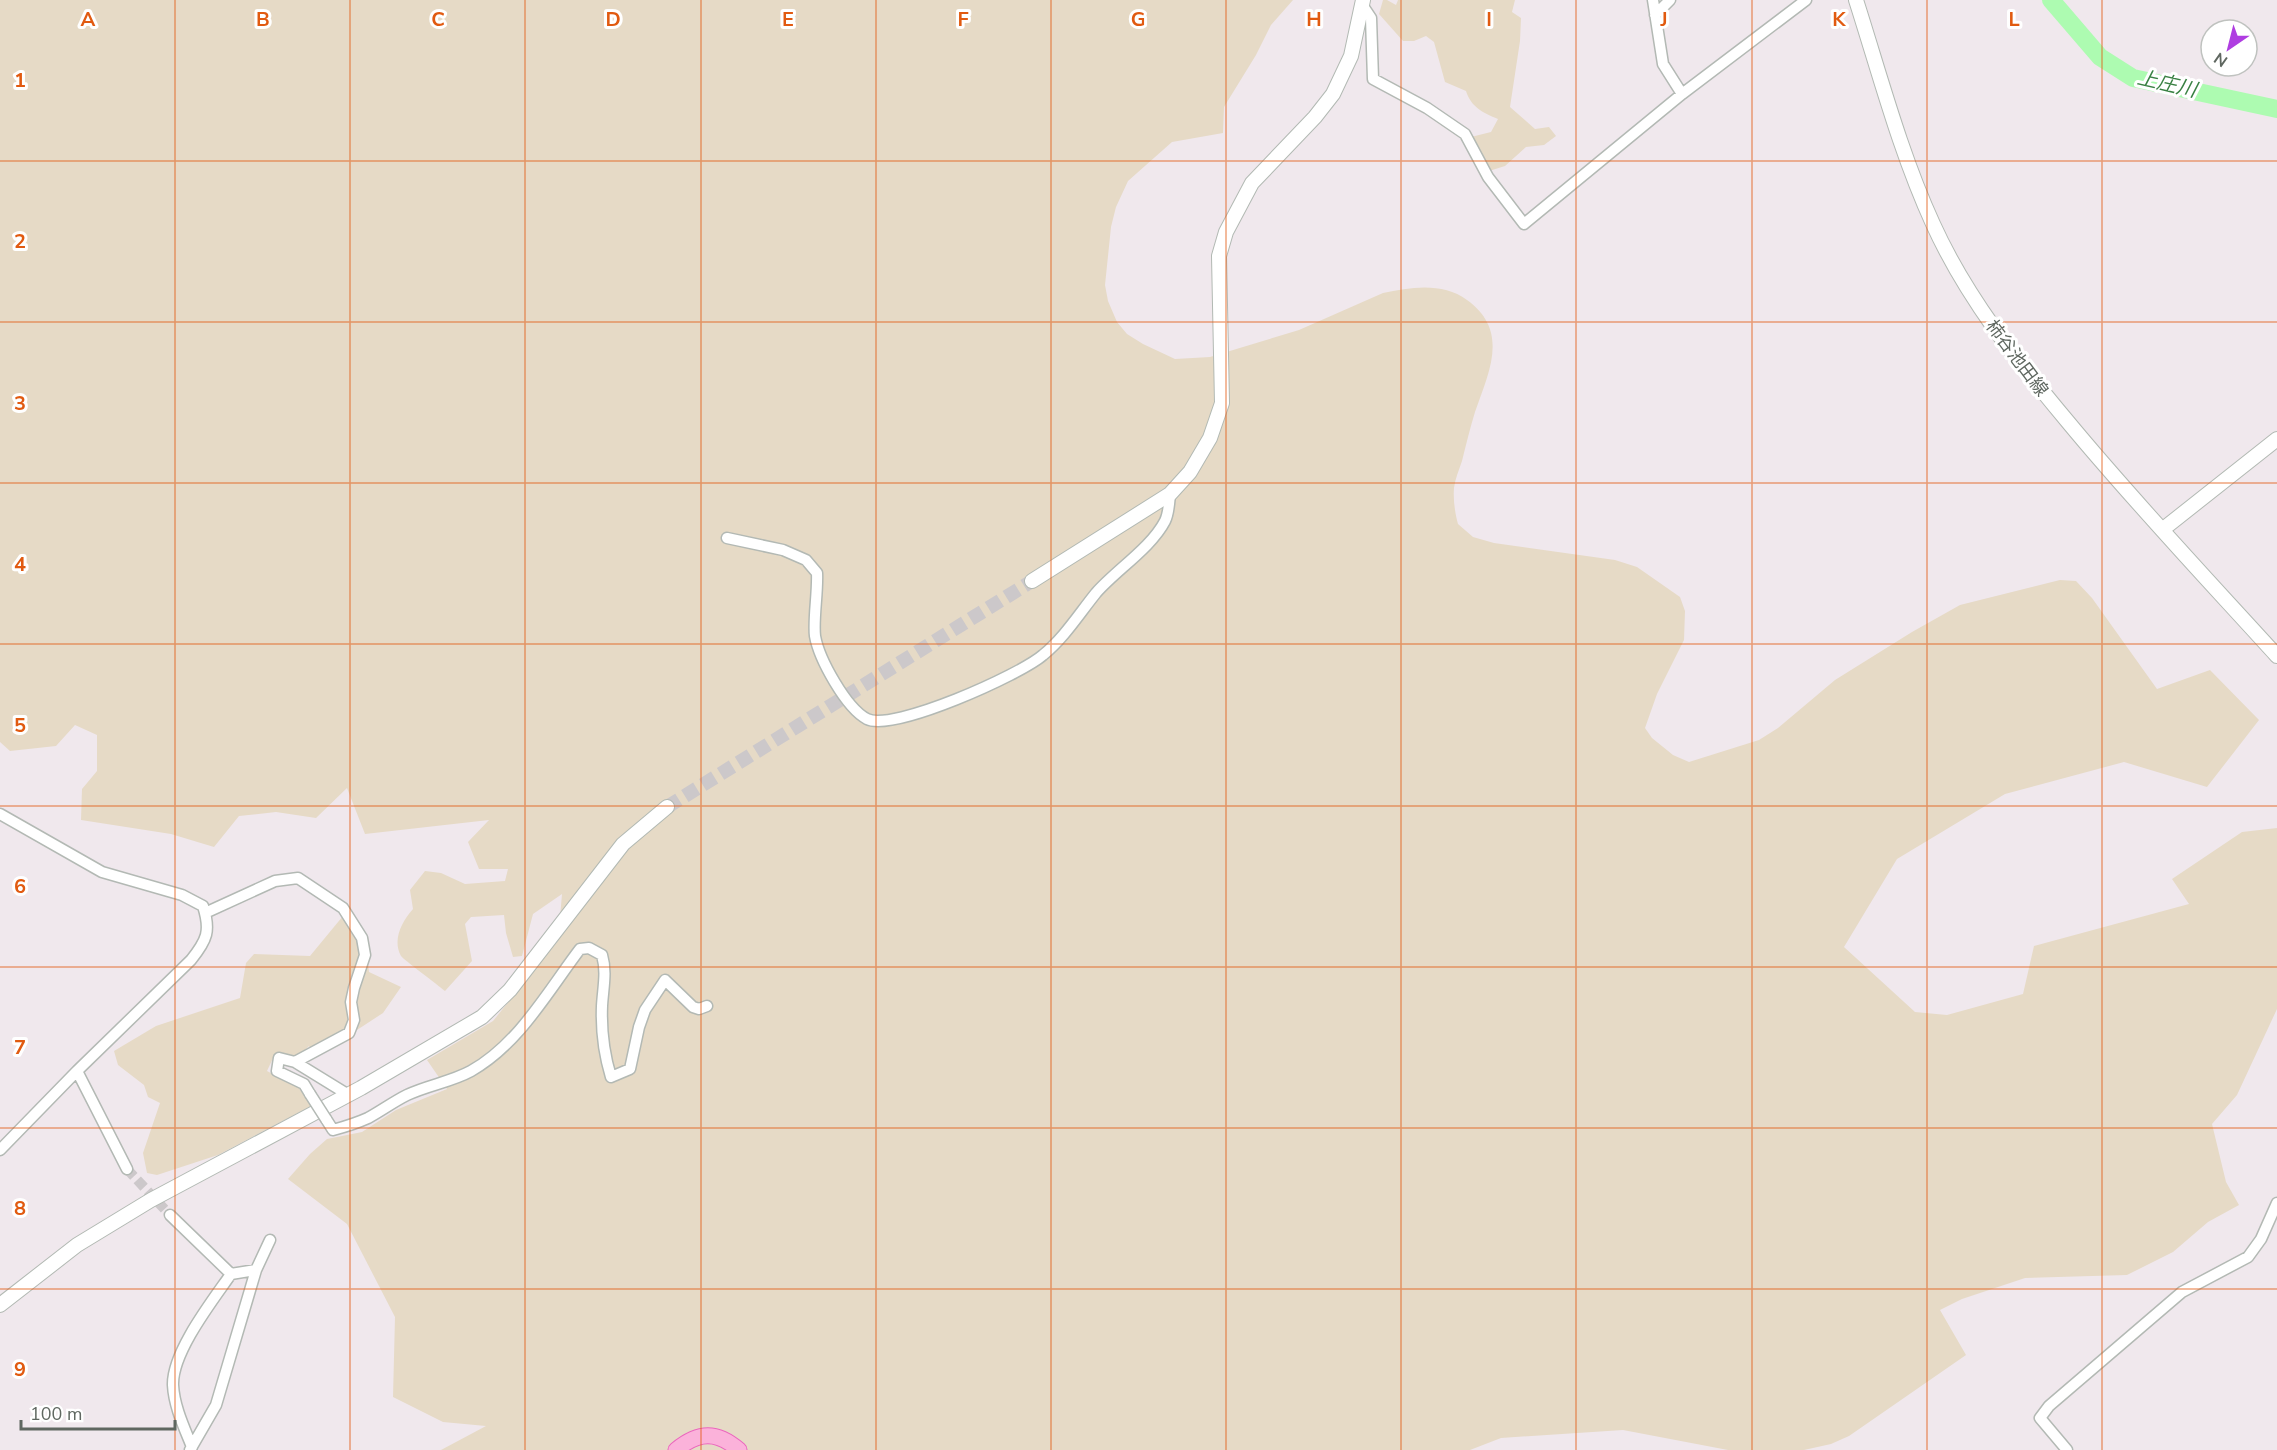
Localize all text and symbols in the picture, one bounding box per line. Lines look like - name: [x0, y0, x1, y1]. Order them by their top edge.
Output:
- text: A: [81, 6, 96, 33]
- text: B: [256, 6, 270, 33]
- text: C: [431, 6, 445, 33]
- text: D: [605, 6, 621, 33]
- text: E: [782, 6, 794, 33]
- text: F: [957, 6, 969, 33]
- text: G: [1131, 6, 1145, 33]
- text: H: [1306, 6, 1322, 33]
- text: I: [1486, 6, 1492, 33]
- text: J: [1659, 6, 1668, 33]
- text: K: [1832, 6, 1846, 33]
- text: L: [2008, 6, 2020, 33]
- north arrow: [2199, 18, 2259, 78]
- text: N: [2210, 47, 2232, 72]
- water label: 上庄川: [2135, 64, 2201, 104]
- text: 1: [14, 67, 26, 94]
- text: 2: [14, 228, 26, 255]
- street label: 柿谷池田線: [1980, 315, 2054, 401]
- text: 3: [14, 390, 26, 417]
- text: 4: [14, 551, 26, 578]
- text: 5: [14, 712, 26, 739]
- text: 6: [14, 873, 26, 900]
- text: 7: [14, 1034, 26, 1061]
- text: 8: [14, 1195, 26, 1222]
- text: 9: [14, 1356, 26, 1383]
- scale bar: [21, 1393, 176, 1431]
- text: 100 m: [30, 1402, 82, 1426]

